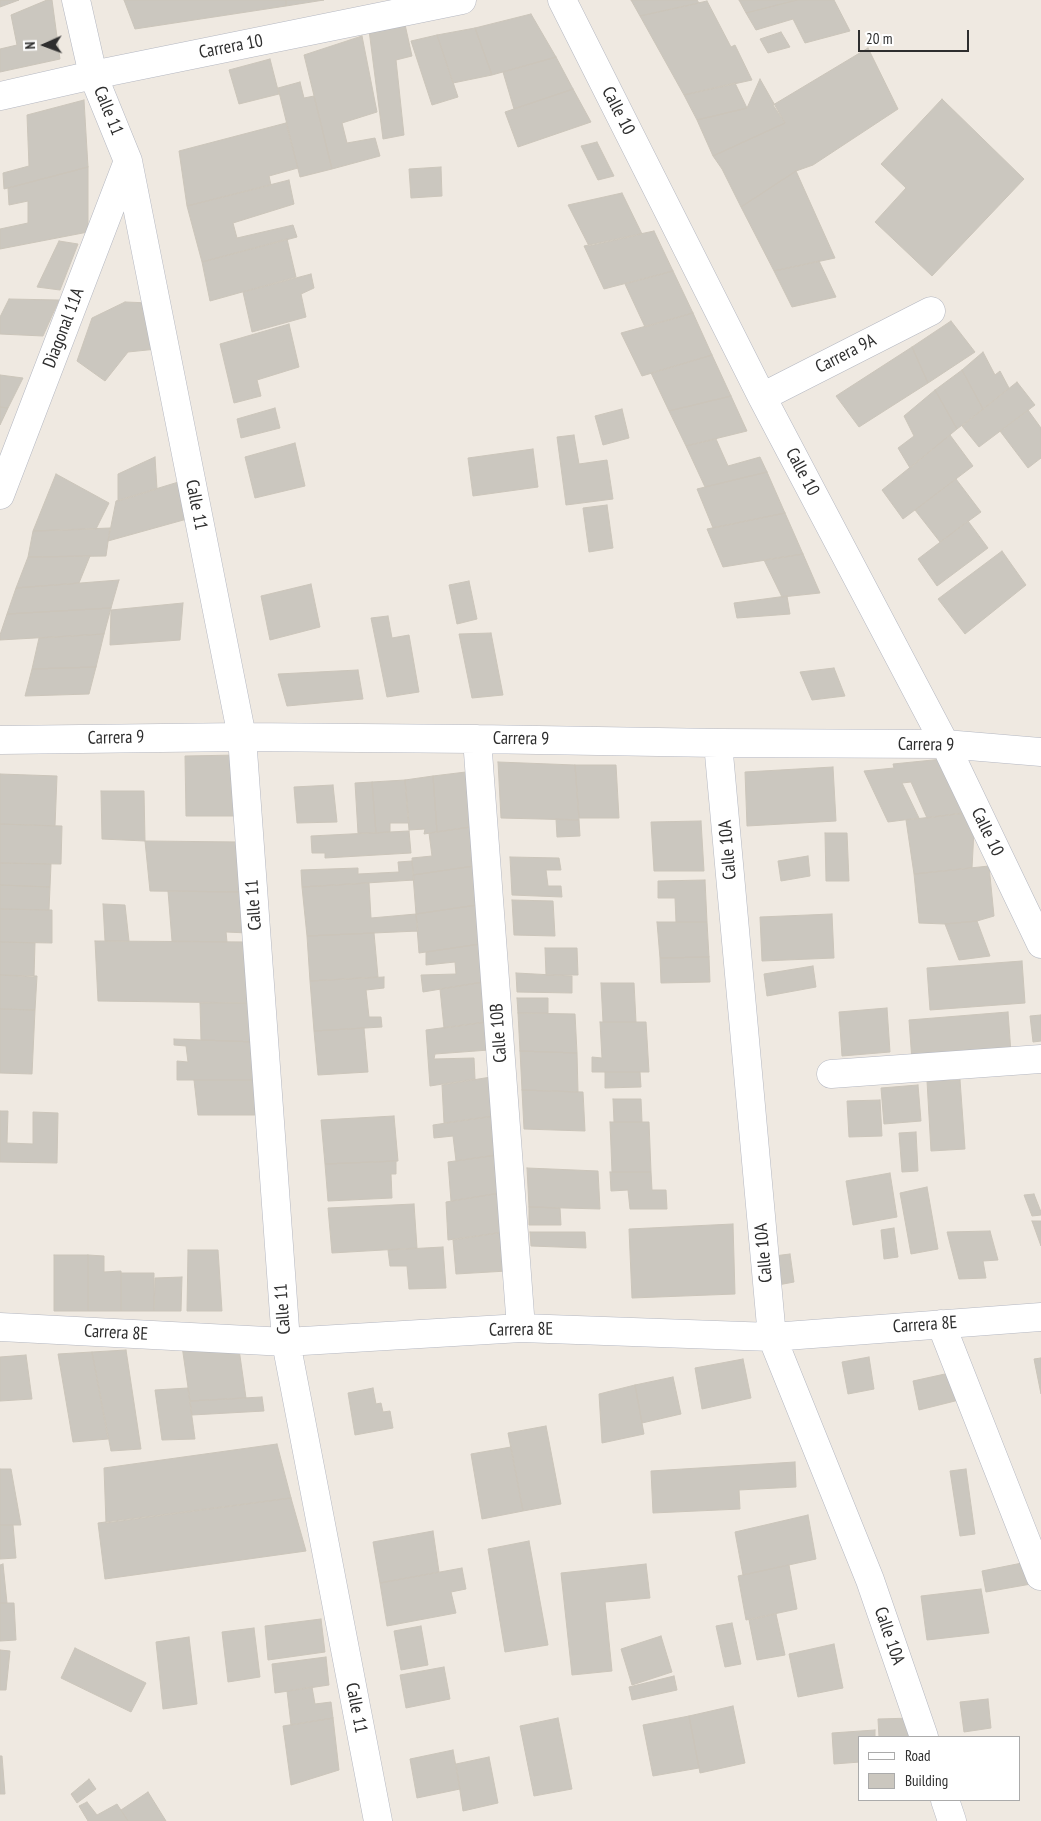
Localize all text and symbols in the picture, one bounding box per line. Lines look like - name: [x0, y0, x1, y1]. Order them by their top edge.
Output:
- north arrow: [20, 20, 70, 70]
- scale bar: [861, 20, 972, 52]
- text: 20 m: [866, 29, 892, 48]
- street label: Carrera 10: [197, 30, 265, 64]
- text: N: [21, 41, 39, 50]
- street label: Calle 11: [88, 83, 128, 139]
- street label: Calle 10: [597, 83, 639, 139]
- street label: Diagonal 11A: [39, 285, 89, 371]
- street label: Carrera 9A: [812, 330, 880, 378]
- street label: Calle 10: [780, 444, 824, 500]
- street label: Calle 11: [181, 478, 211, 532]
- street label: Carrera 9: [88, 727, 144, 749]
- street label: Carrera 9: [493, 728, 549, 750]
- street label: Carrera 9: [898, 734, 954, 756]
- street label: Calle 10: [966, 804, 1008, 860]
- street label: Calle 10A: [715, 819, 741, 881]
- street label: Calle 11: [241, 879, 267, 931]
- street label: Calle 10B: [486, 1003, 512, 1063]
- street label: Calle 10A: [751, 1222, 777, 1284]
- street label: Calle 11: [270, 1283, 296, 1335]
- street label: Carrera 8E: [892, 1312, 958, 1338]
- street label: Carrera 8E: [489, 1319, 553, 1341]
- street label: Carrera 8E: [83, 1321, 149, 1345]
- street label: Calle 10A: [869, 1604, 909, 1668]
- street label: Calle 11: [341, 1681, 371, 1735]
- legend: [858, 1736, 1021, 1801]
- text: Road: [905, 1746, 931, 1765]
- text: Building: [905, 1771, 948, 1790]

